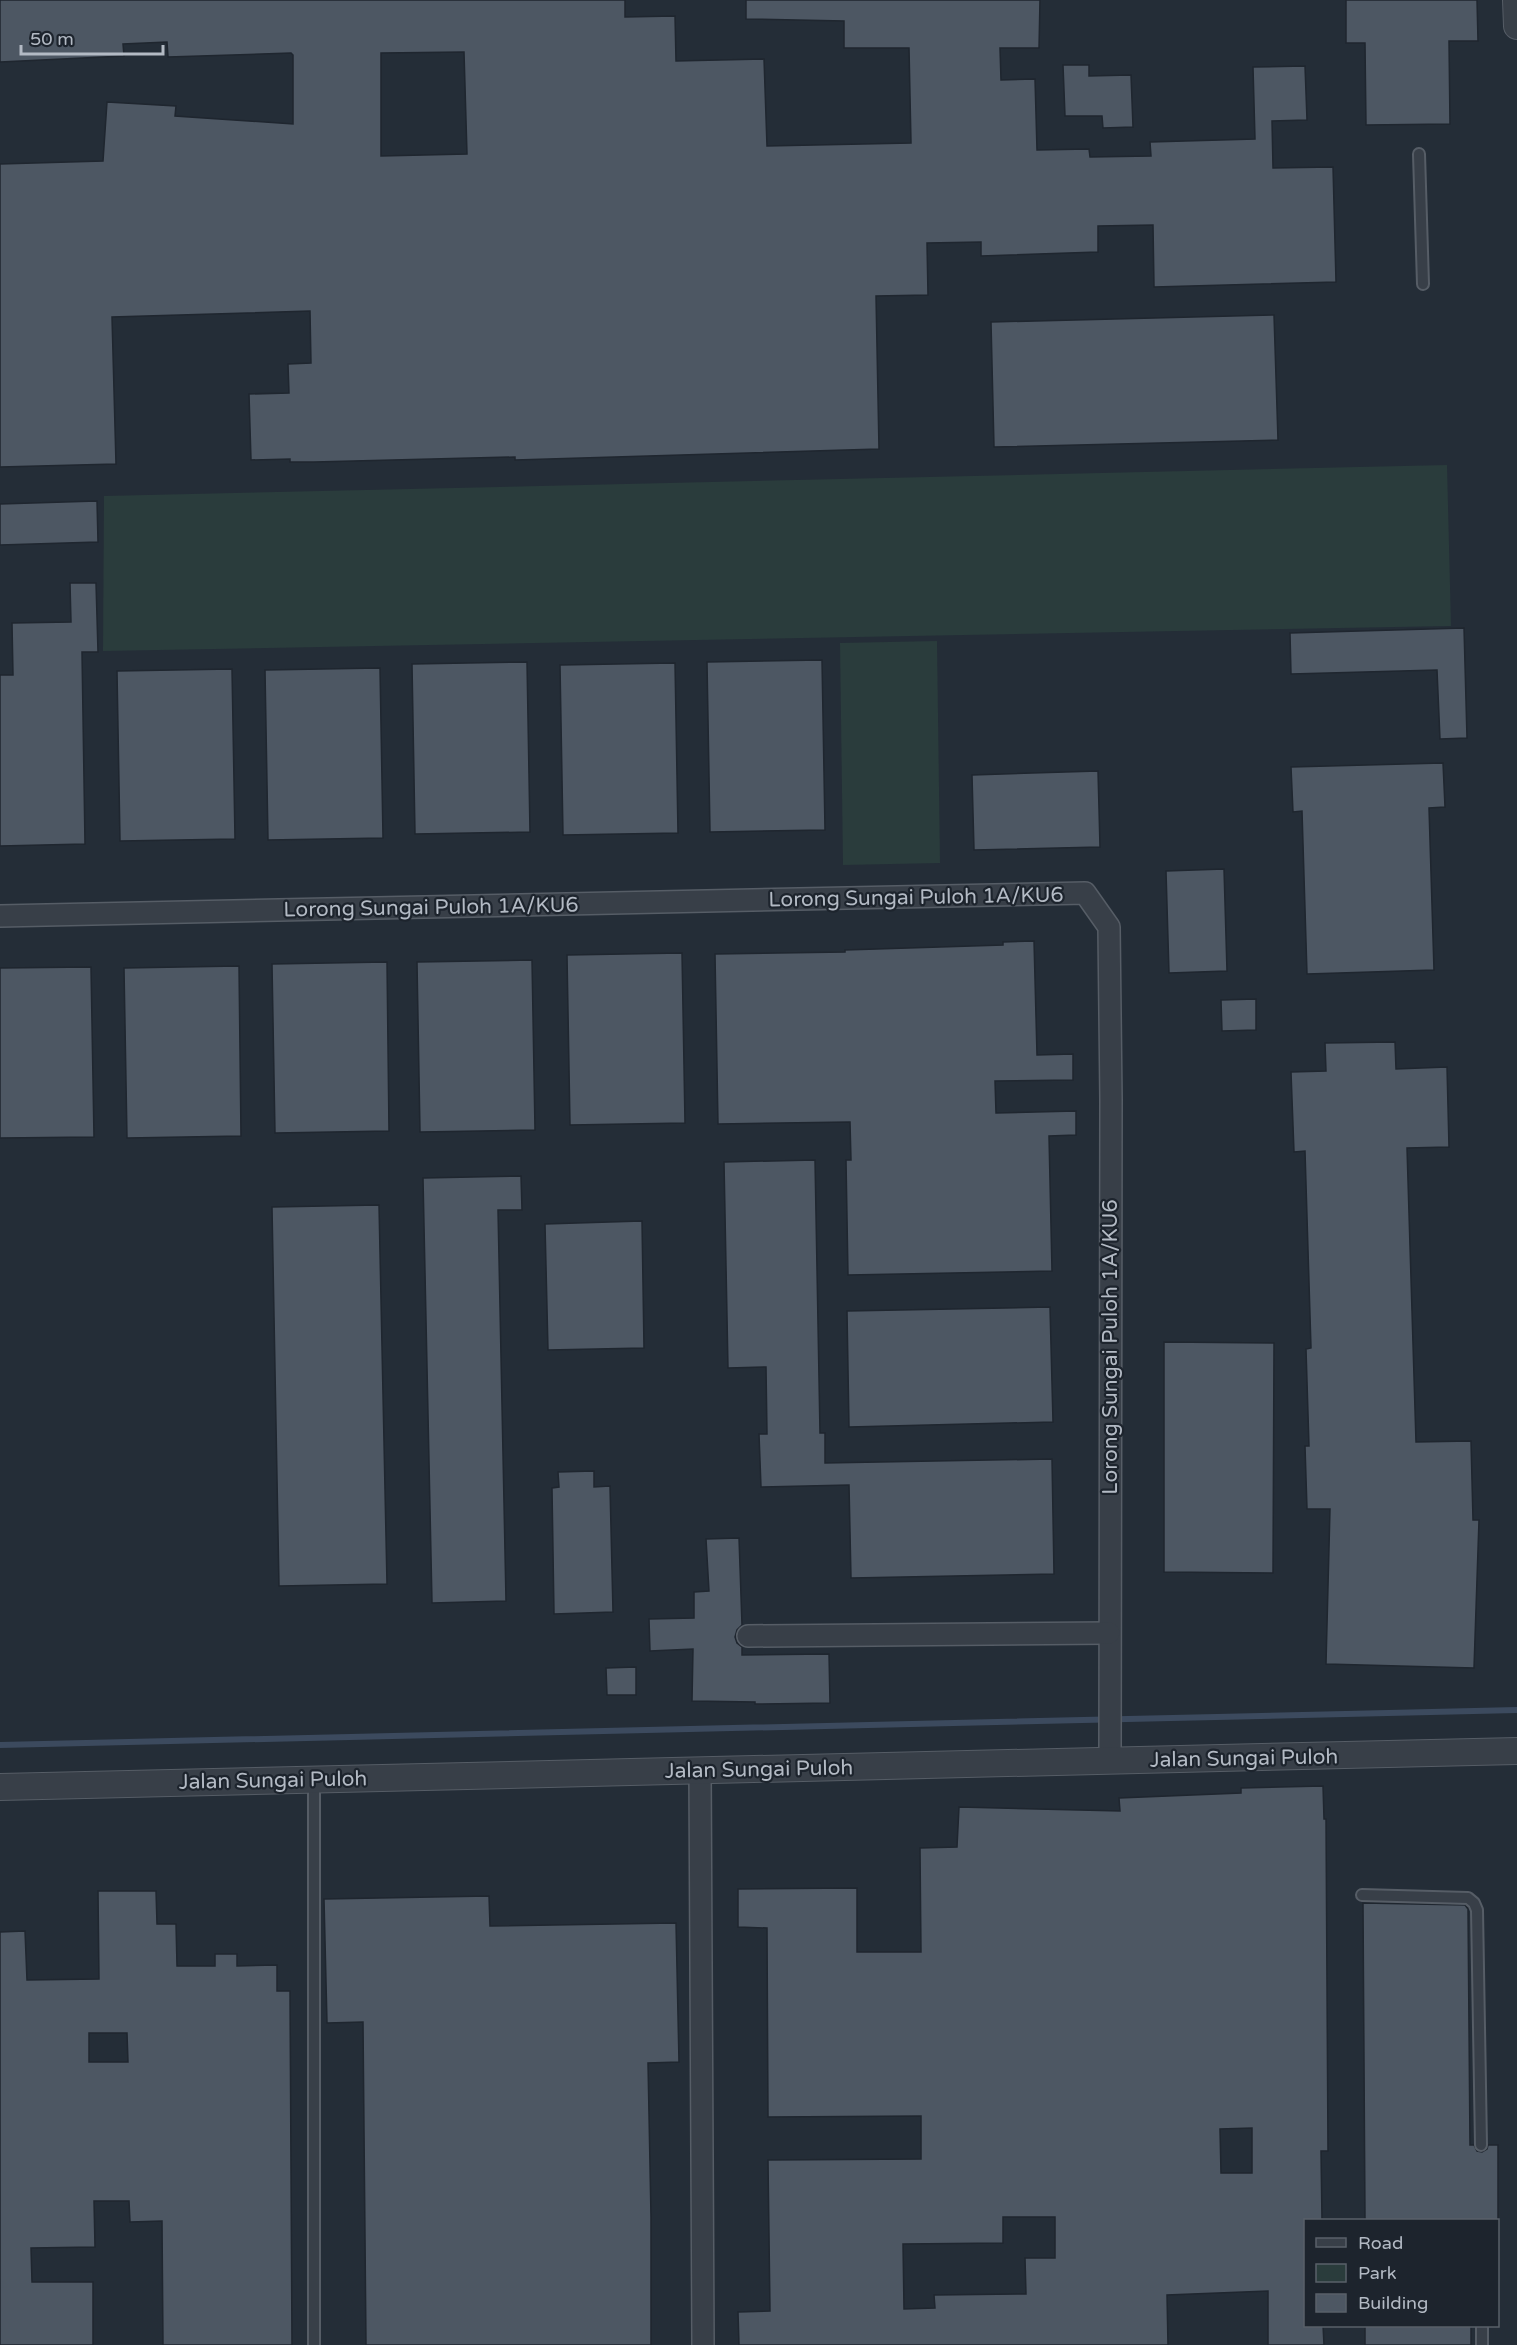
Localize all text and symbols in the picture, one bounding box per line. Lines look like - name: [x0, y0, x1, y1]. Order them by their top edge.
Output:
- scale bar: [21, 18, 164, 56]
- text: 50 m: [30, 28, 74, 50]
- street label: Lorong Sungai Puloh 1A/KU6: [768, 882, 1064, 913]
- street label: Lorong Sungai Puloh 1A/KU6: [283, 892, 579, 923]
- street label: Lorong Sungai Puloh 1A/KU6: [1098, 1199, 1123, 1495]
- street label: Jalan Sungai Puloh: [1150, 1744, 1338, 1773]
- street label: Jalan Sungai Puloh: [665, 1755, 853, 1784]
- street label: Jalan Sungai Puloh: [179, 1766, 367, 1795]
- legend: [1304, 2219, 1499, 2327]
- text: Road: [1358, 2232, 1403, 2254]
- text: Park: [1358, 2262, 1397, 2284]
- text: Building: [1358, 2292, 1428, 2314]

